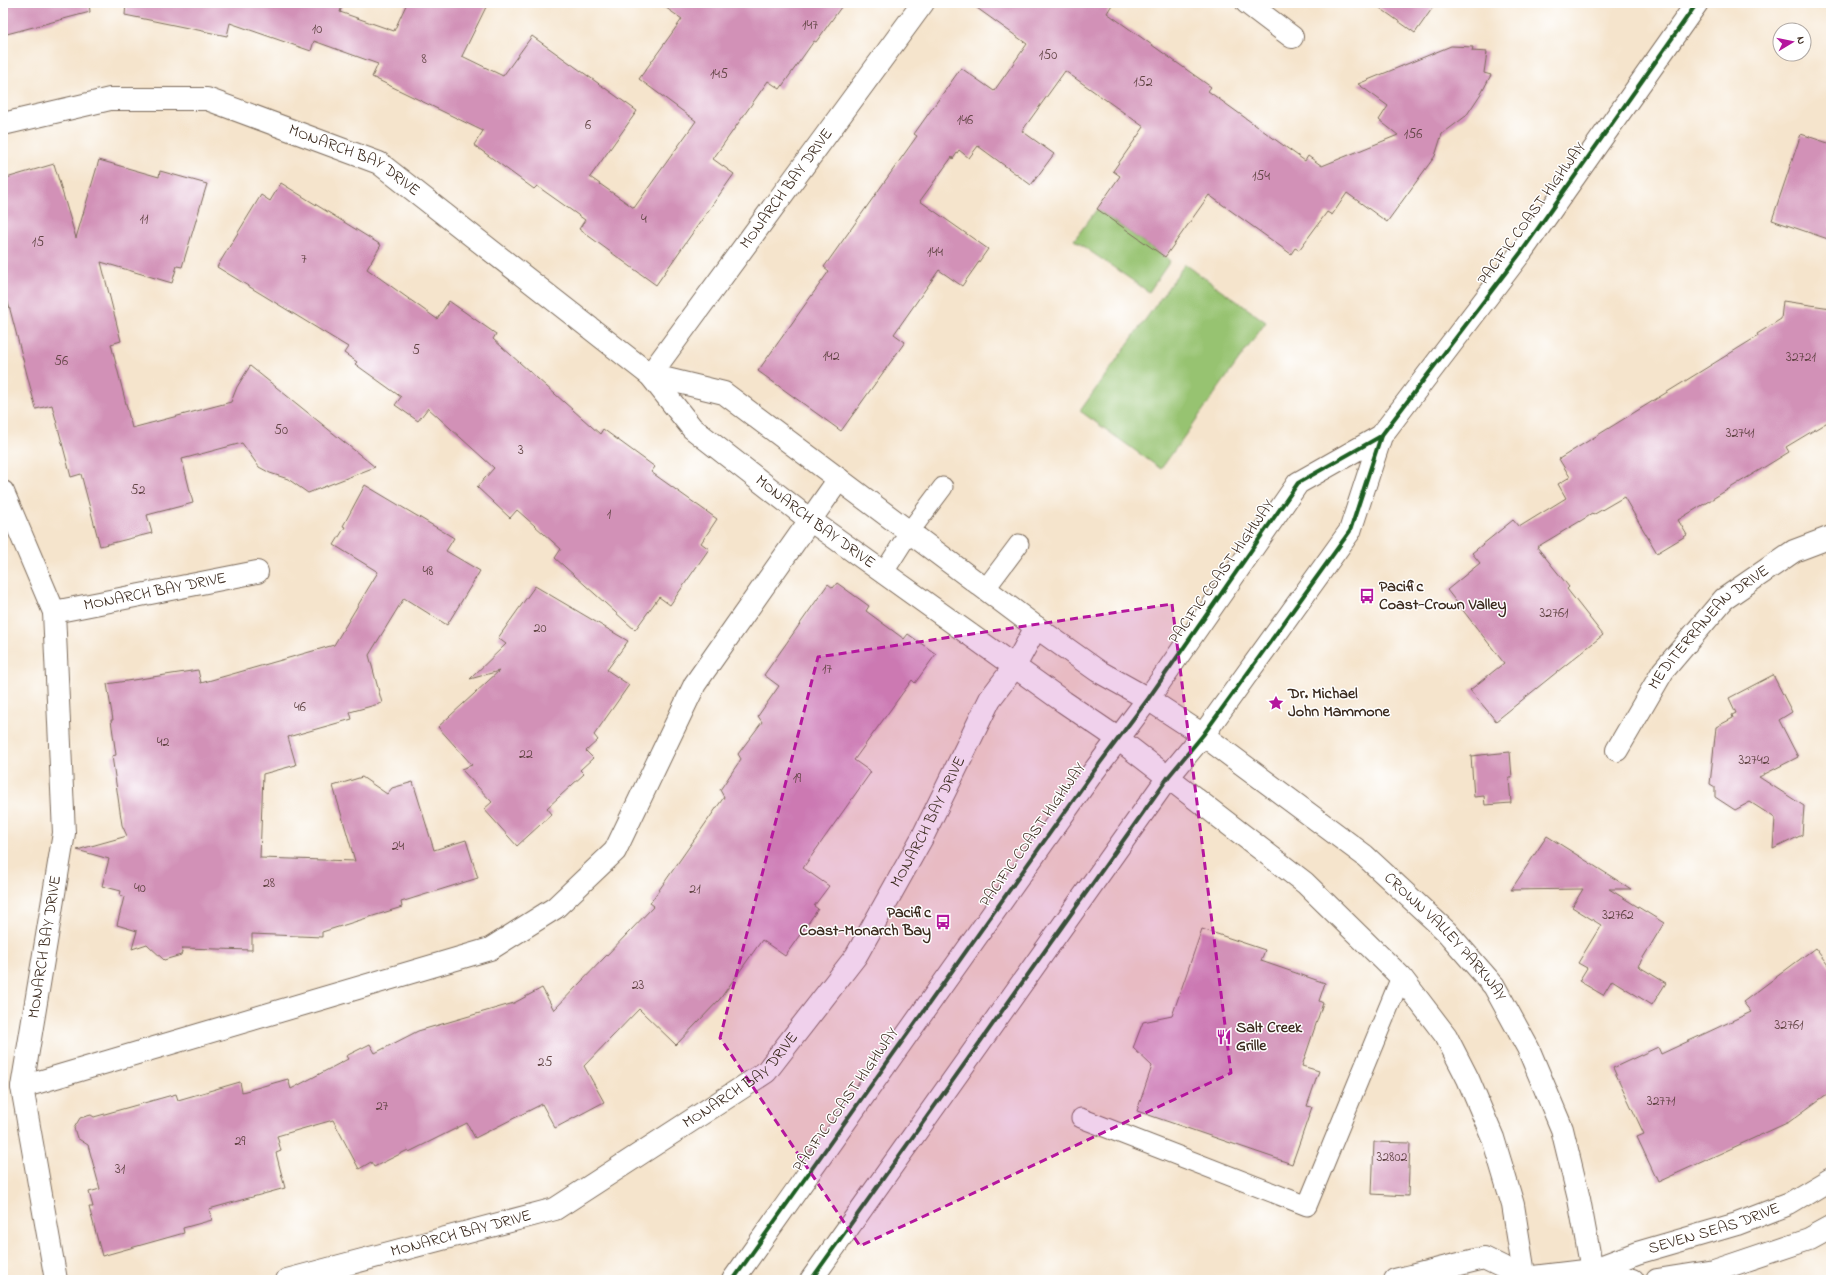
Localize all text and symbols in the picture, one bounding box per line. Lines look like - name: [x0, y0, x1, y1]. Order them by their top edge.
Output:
- house number: 147: [802, 15, 818, 36]
- house number: 10: [312, 19, 322, 40]
- north arrow: [1772, 22, 1812, 62]
- text: N: [1792, 35, 1809, 45]
- house number: 150: [1039, 45, 1057, 66]
- house number: 8: [421, 49, 427, 70]
- house number: 145: [710, 64, 728, 85]
- house number: 152: [1133, 72, 1153, 93]
- house number: 146: [957, 110, 973, 131]
- house number: 6: [585, 115, 591, 136]
- street label: MONARCH BAY DRIVE: [285, 118, 425, 203]
- street label: MONARCH BAY DRIVE: [734, 123, 839, 254]
- house number: 156: [1404, 124, 1422, 145]
- street label: PACIFIC COAST HIGHWAY: [1472, 137, 1593, 291]
- house number: 154: [1252, 166, 1270, 187]
- house number: 11: [140, 209, 149, 230]
- house number: 4: [641, 209, 647, 230]
- house number: 15: [32, 232, 44, 253]
- house number: 144: [927, 242, 943, 263]
- house number: 7: [301, 249, 307, 270]
- house number: 5: [412, 340, 420, 361]
- house number: 142: [822, 346, 840, 367]
- house number: 32721: [1786, 347, 1817, 368]
- house number: 56: [54, 351, 68, 372]
- house number: 50: [274, 420, 288, 441]
- house number: 32741: [1726, 423, 1755, 444]
- house number: 3: [518, 440, 524, 461]
- street label: MONARCH BAY DRIVE: [750, 469, 880, 575]
- house number: 52: [131, 480, 146, 501]
- street label: PACIFIC COAST HIGHWAY: [1163, 494, 1281, 649]
- house number: 1: [607, 504, 612, 525]
- street label: MEDITERRANEAN DRIVE: [1643, 559, 1774, 694]
- house number: 48: [422, 561, 434, 582]
- street label: MONARCH BAY DRIVE: [82, 566, 228, 618]
- place label: Pacific Coast-Crown Valley: [1379, 575, 1506, 618]
- bus stop icon: Pacific Coast-Crown Valley: [1358, 587, 1376, 605]
- house number: 32761: [1539, 603, 1569, 624]
- house number: 20: [533, 618, 547, 639]
- house number: 17: [822, 659, 832, 680]
- place label: Dr. Michael John Mammone: [1287, 682, 1391, 724]
- place icon: Dr. Michael John Mammone: [1267, 694, 1285, 712]
- house number: 46: [294, 697, 306, 718]
- house number: 42: [157, 732, 169, 753]
- house number: 22: [519, 744, 533, 765]
- house number: 32742: [1738, 750, 1770, 771]
- street label: MONARCH BAY DRIVE: [885, 752, 972, 892]
- street label: PACIFIC COAST HIGHWAY: [974, 757, 1092, 912]
- house number: 19: [793, 768, 802, 789]
- house number: 24: [392, 836, 405, 857]
- street label: CROWN VALLEY PARKWAY: [1378, 867, 1512, 1006]
- house number: 28: [263, 873, 275, 894]
- street label: MONARCH BAY DRIVE: [22, 874, 68, 1020]
- house number: 40: [134, 878, 146, 899]
- house number: 21: [689, 879, 701, 900]
- place label: Pacific Coast-Monarch Bay: [799, 901, 932, 944]
- house number: 32762: [1602, 905, 1634, 926]
- bus stop icon: Pacific Coast-Monarch Bay: [934, 913, 952, 931]
- house number: 23: [632, 975, 645, 996]
- house number: 32761: [1774, 1015, 1804, 1036]
- place label: Salt Creek Grille: [1236, 1016, 1303, 1058]
- street label: PACIFIC COAST HIGHWAY: [787, 1022, 905, 1177]
- street label: MONARCH BAY DRIVE: [678, 1027, 805, 1135]
- restaurant icon: Salt Creek Grille: [1215, 1028, 1233, 1046]
- house number: 25: [538, 1052, 552, 1073]
- house number: 32771: [1647, 1091, 1676, 1112]
- house number: 27: [376, 1096, 389, 1117]
- house number: 29: [234, 1131, 246, 1152]
- house number: 32802: [1377, 1147, 1408, 1168]
- house number: 31: [115, 1159, 126, 1180]
- street label: SEVEN SEAS DRIVE: [1646, 1197, 1783, 1261]
- street label: MONARCH BAY DRIVE: [388, 1204, 534, 1264]

